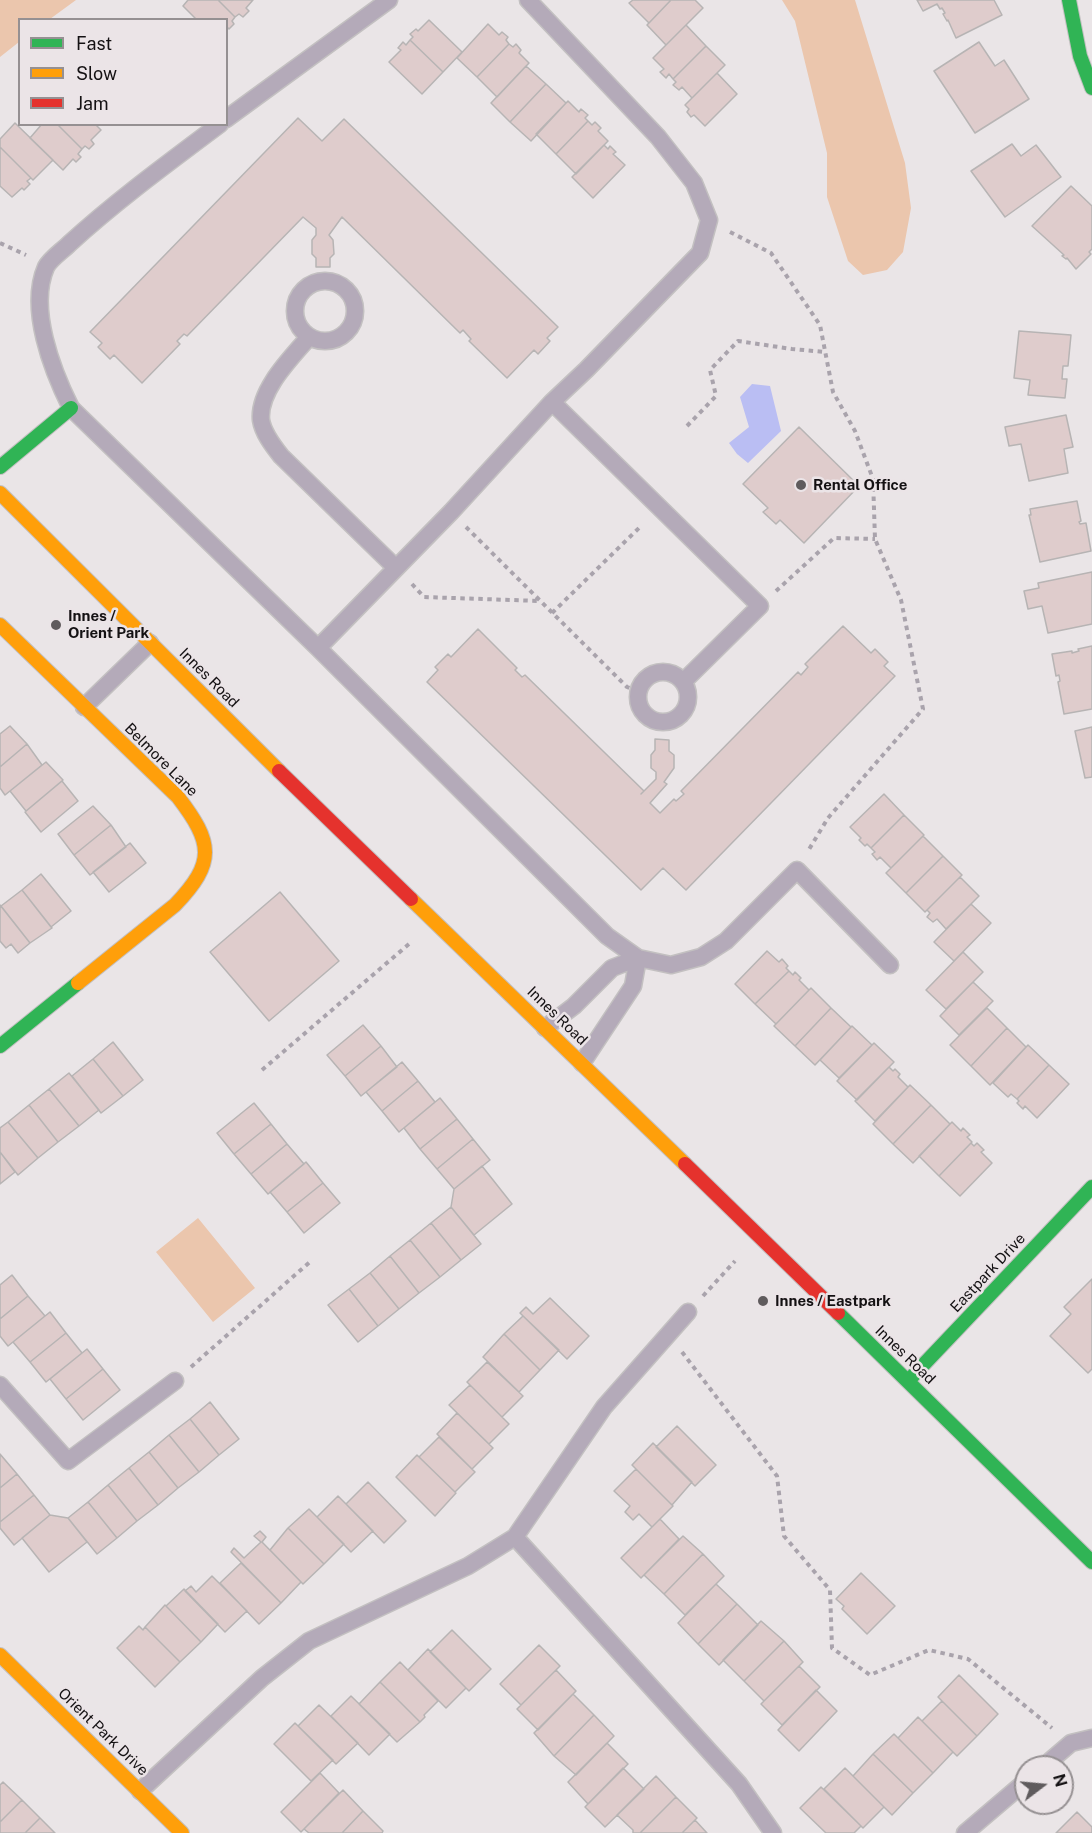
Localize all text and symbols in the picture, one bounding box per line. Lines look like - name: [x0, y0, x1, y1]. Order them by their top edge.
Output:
- legend: [18, 18, 228, 126]
- text: Fast: [76, 33, 112, 54]
- text: Slow: [76, 63, 117, 84]
- text: Jam: [76, 93, 109, 114]
- place label: Rental Office: [813, 476, 907, 494]
- marker: Rental Office: [794, 478, 808, 492]
- place label: Innes / Orient Park: [68, 607, 149, 642]
- marker: Innes / Orient Park: [49, 618, 63, 632]
- street label: Innes Road: [175, 644, 243, 712]
- street label: Belmore Lane: [121, 720, 201, 800]
- street label: Innes Road: [523, 983, 591, 1049]
- street label: Eastpark Drive: [947, 1230, 1029, 1316]
- place label: Innes / Eastpark: [775, 1292, 891, 1310]
- marker: Innes / Eastpark: [756, 1294, 770, 1308]
- street label: Innes Road: [871, 1322, 939, 1388]
- street label: Orient Park Drive: [54, 1684, 152, 1780]
- north arrow: [1014, 1755, 1074, 1815]
- text: N: [1049, 1772, 1071, 1789]

